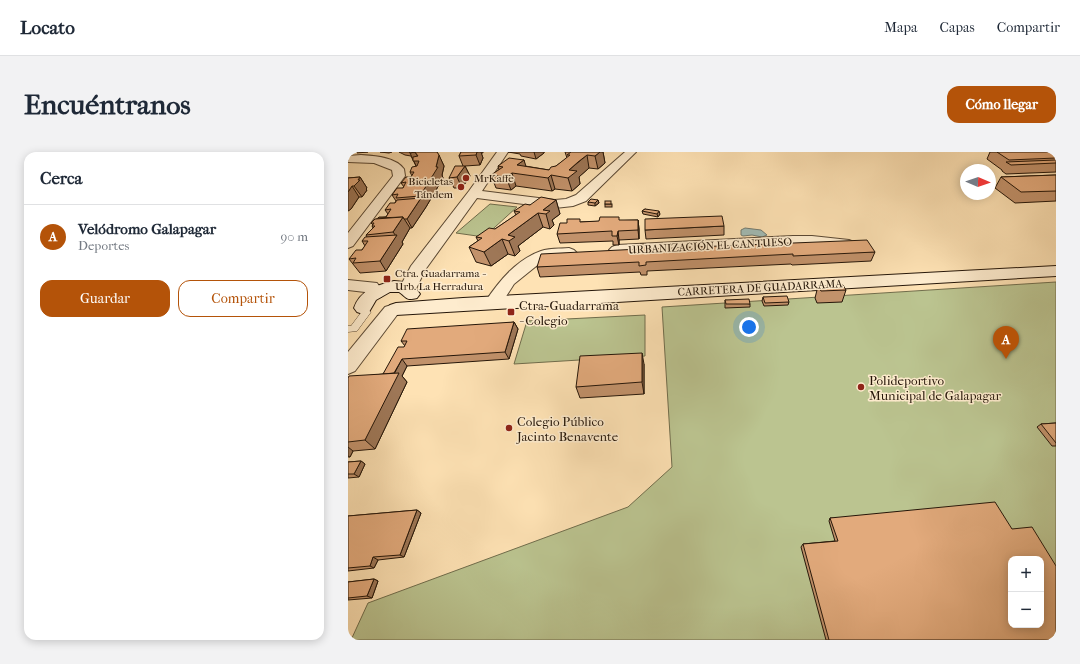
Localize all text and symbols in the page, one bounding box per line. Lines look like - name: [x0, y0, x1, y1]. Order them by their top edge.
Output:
- text: Locato: [20, 17, 75, 39]
- text: Mapa: [884, 19, 918, 36]
- text: Capas: [940, 19, 975, 36]
- text: Compartir: [997, 19, 1060, 36]
- button: Cómo llegar: [947, 86, 1056, 123]
- text: Encuéntranos: [24, 88, 191, 121]
- north arrow: [960, 164, 996, 200]
- text: Cerca: [40, 168, 82, 188]
- place label: MrKaffe: [474, 172, 514, 185]
- marker: MrKaffe: [461, 173, 471, 183]
- place label: Bicicletas Tándem: [408, 175, 454, 201]
- marker: Bicicletas Tándem: [456, 182, 466, 192]
- text: Velódromo Galapagar: [78, 220, 216, 238]
- text: A: [49, 229, 57, 244]
- text: 90 m: [280, 229, 308, 244]
- street label: URBANIZACIÓN EL CANTUESO: [628, 235, 793, 257]
- text: Deportes: [78, 238, 129, 253]
- place label: Ctra. Guadarrama - Urb. La Herradura: [395, 267, 487, 293]
- marker: Ctra. Guadarrama - Urb. La Herradura: [382, 274, 392, 284]
- street label: CARRETERA DE GUADARRAMA: [677, 277, 844, 299]
- button: Guardar: [40, 280, 170, 317]
- button: Compartir: [178, 280, 308, 317]
- place label: Ctra. Guadarrama - Colegio: [519, 298, 620, 328]
- marker: Ctra. Guadarrama - Colegio: [506, 307, 516, 317]
- your location: [739, 317, 759, 337]
- pin: A: [993, 326, 1019, 359]
- place label: Polideportivo Municipal de Galapagar: [869, 373, 1002, 403]
- marker: Polideportivo Municipal de Galapagar: [856, 382, 866, 392]
- place label: Colegio Público Jacinto Benavente: [516, 414, 619, 444]
- marker: Colegio Público Jacinto Benavente: [504, 423, 514, 433]
- map controls: [1008, 556, 1044, 628]
- button: +: [1008, 556, 1044, 592]
- button: −: [1008, 592, 1044, 628]

